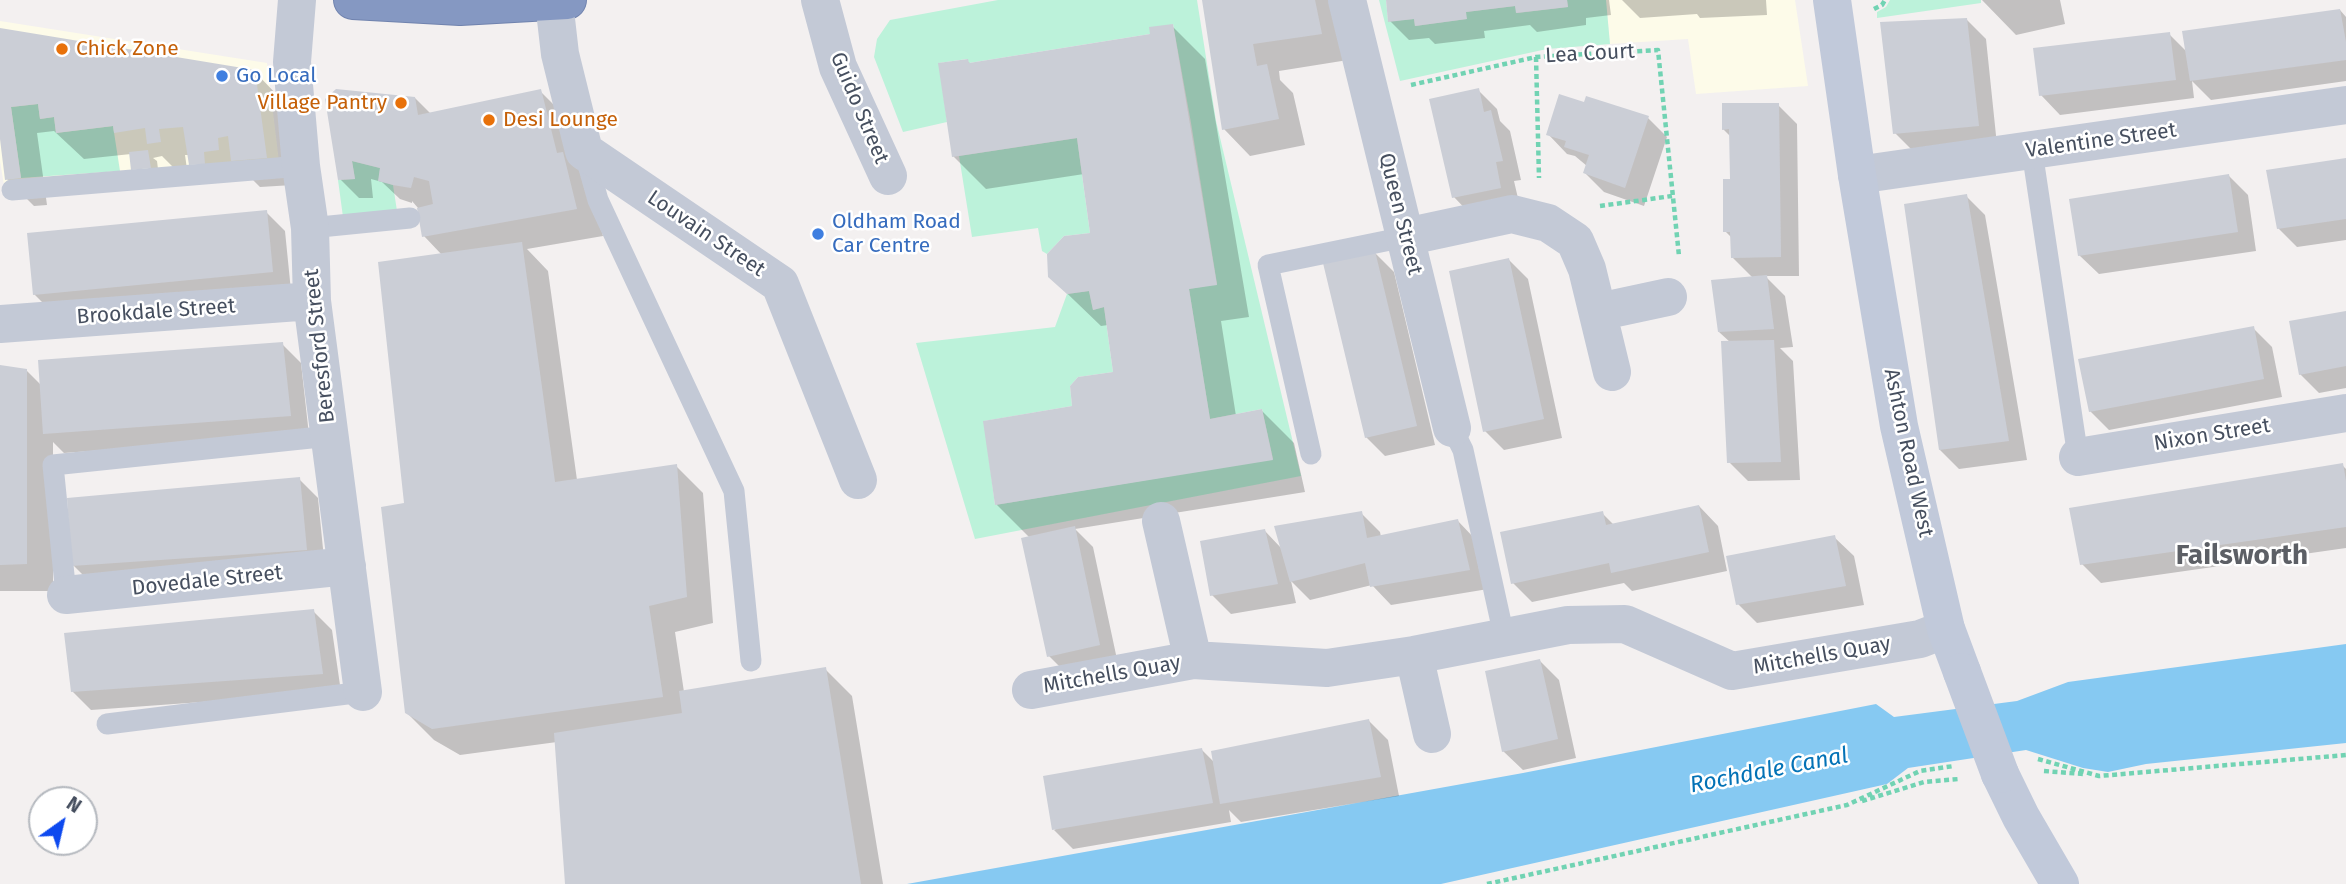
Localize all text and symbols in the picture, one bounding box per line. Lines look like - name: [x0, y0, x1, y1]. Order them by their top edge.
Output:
- place label: Chick Zone: [76, 36, 179, 62]
- street label: Lea Court: [1545, 39, 1635, 69]
- marker: Chick Zone: [54, 41, 70, 57]
- street label: Guido Street: [824, 48, 894, 168]
- place label: Go Local: [236, 63, 316, 89]
- marker: Go Local: [214, 68, 230, 84]
- place label: Village Pantry: [258, 90, 387, 116]
- marker: Village Pantry: [393, 95, 409, 111]
- place label: Desi Lounge: [503, 107, 618, 133]
- marker: Desi Lounge: [481, 112, 497, 128]
- street label: Valentine Street: [2024, 118, 2178, 164]
- street label: Queen Street: [1373, 151, 1427, 277]
- street label: Louvain Street: [642, 185, 770, 283]
- place label: Oldham Road Car Centre: [832, 209, 961, 259]
- marker: Oldham Road Car Centre: [810, 226, 826, 242]
- street label: Beresford Street: [299, 268, 341, 424]
- street label: Brookdale Street: [76, 294, 236, 330]
- street label: Ashton Road West: [1878, 367, 1938, 539]
- street label: Nixon Street: [2152, 413, 2272, 457]
- district label: Failsworth: [2176, 539, 2308, 573]
- street label: Dovedale Street: [130, 561, 284, 601]
- street label: Mitchells Quay: [1751, 632, 1893, 680]
- street label: Mitchells Quay: [1041, 651, 1183, 699]
- water label: Rochdale Canal: [1688, 742, 1850, 800]
- north arrow: [28, 786, 98, 856]
- text: N: [62, 792, 86, 818]

